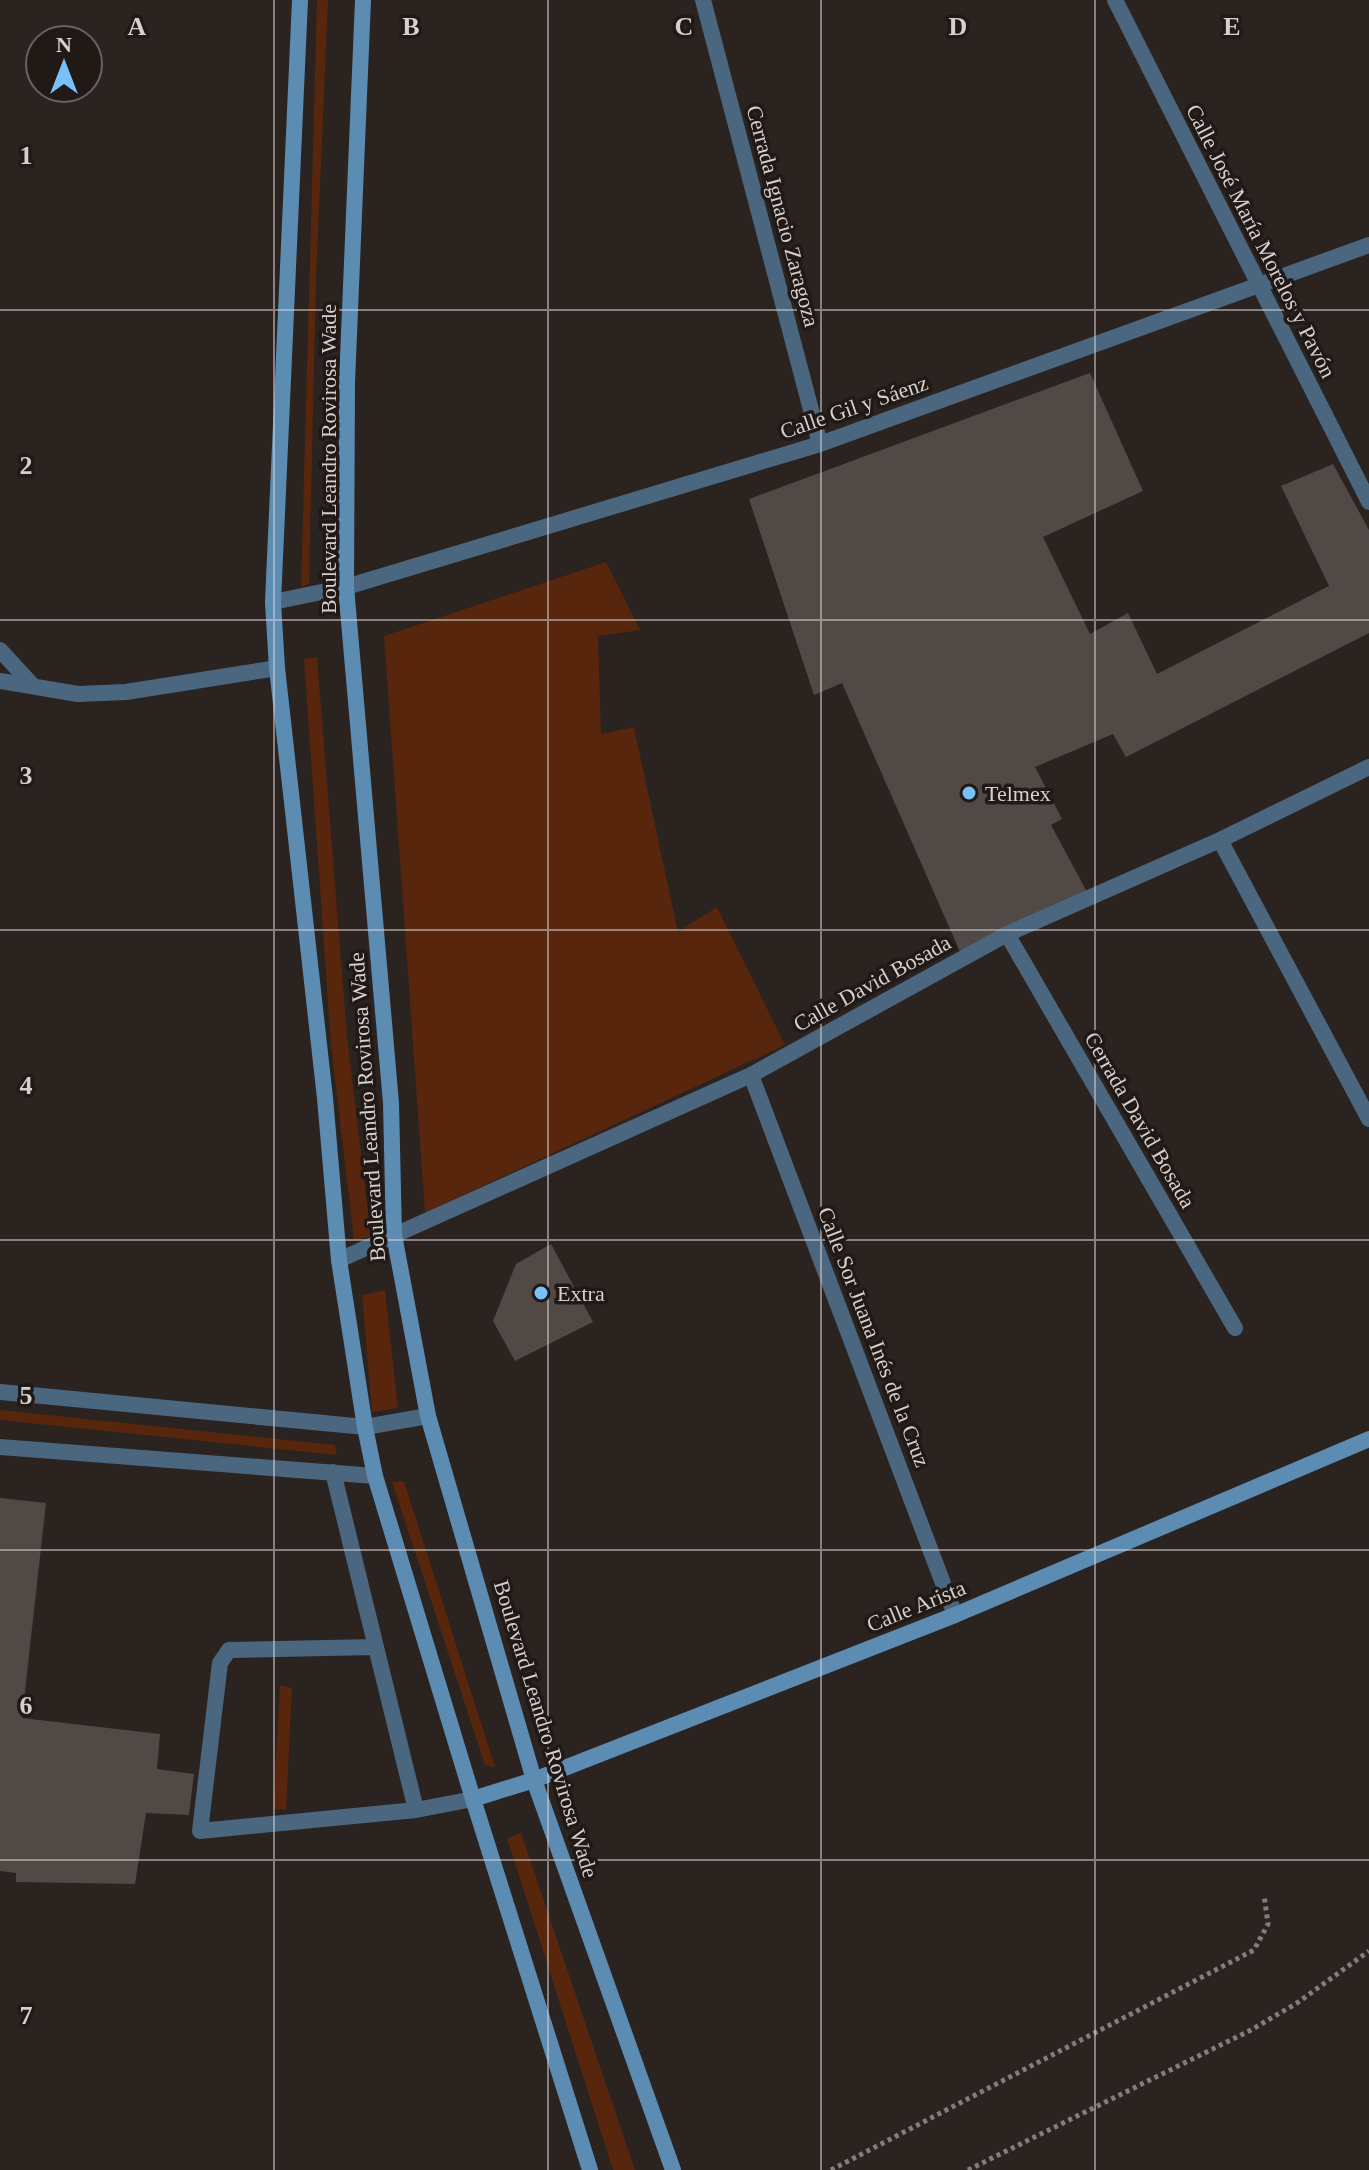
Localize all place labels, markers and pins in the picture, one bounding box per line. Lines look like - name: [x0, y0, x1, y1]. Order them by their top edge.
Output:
- place label: Telmex: [985, 781, 1051, 806]
- marker: Telmex: [960, 784, 978, 802]
- place label: Extra: [557, 1281, 605, 1306]
- marker: Extra: [532, 1284, 550, 1302]

